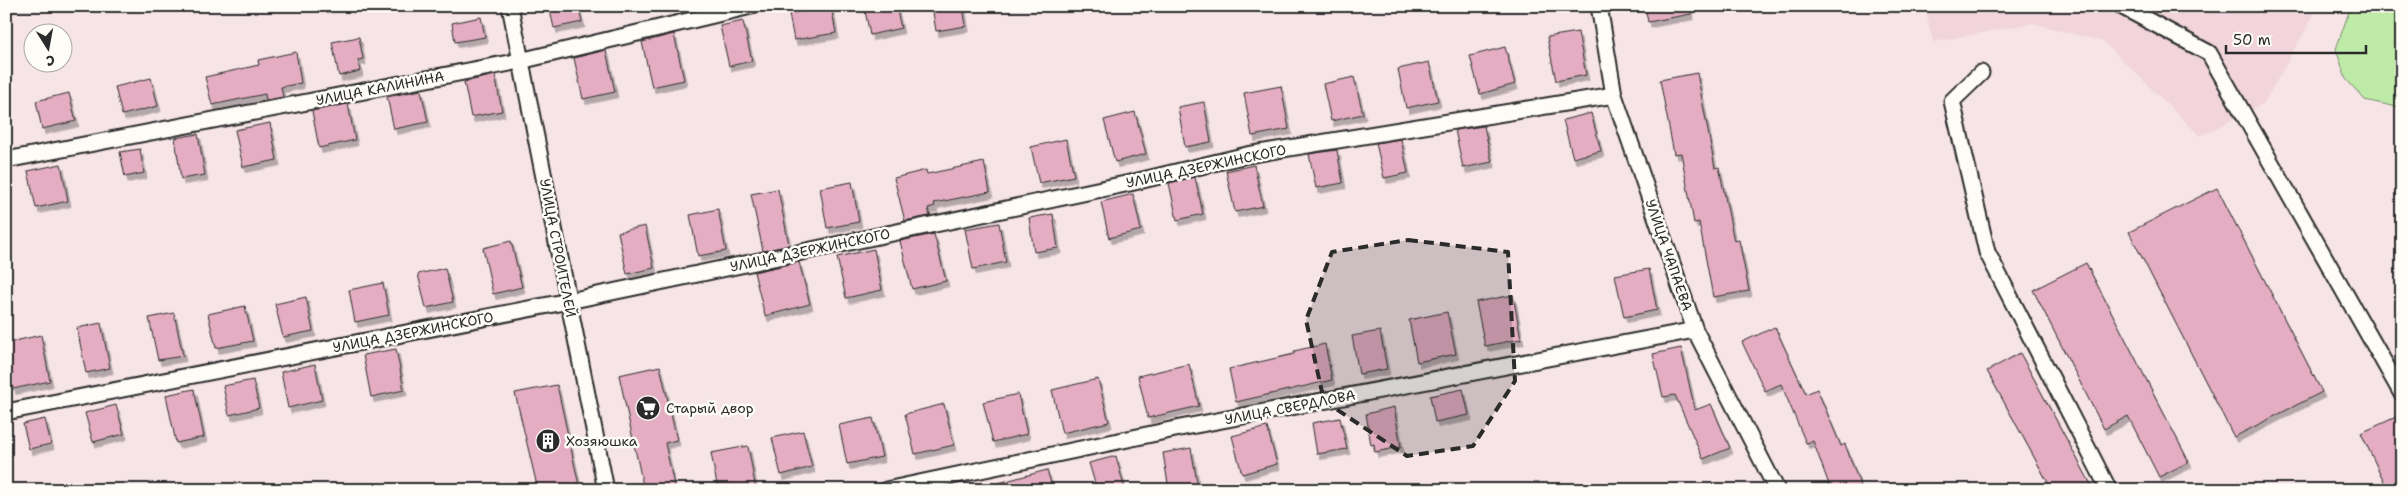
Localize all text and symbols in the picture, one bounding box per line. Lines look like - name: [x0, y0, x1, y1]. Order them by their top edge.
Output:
- north arrow: [22, 22, 72, 72]
- scale bar: [2226, 22, 2366, 54]
- text: 50 m: [2233, 30, 2271, 50]
- text: С: [45, 51, 56, 70]
- street label: УЛИЦА КАЛИНИНА: [314, 67, 446, 109]
- street label: УЛИЦА ДЗЕРЖИНСКОГО: [1124, 140, 1288, 192]
- street label: УЛИЦА СТРОИТЕЛЕЙ: [536, 177, 580, 319]
- street label: УЛИЦА ЧАПАЕВА: [1641, 197, 1697, 313]
- street label: УЛИЦА ДЗЕРЖИНСКОГО: [728, 224, 892, 276]
- street label: УЛИЦА ДЗЕРЖИНСКОГО: [331, 308, 495, 356]
- street label: УЛИЦА СВЕРДЛОВА: [1223, 385, 1357, 429]
- supermarket icon: Старый двор: [635, 395, 661, 421]
- place label: Старый двор: [666, 399, 754, 417]
- building icon: Хозяюшка: [535, 428, 561, 454]
- place label: Хозяюшка: [566, 432, 638, 450]

